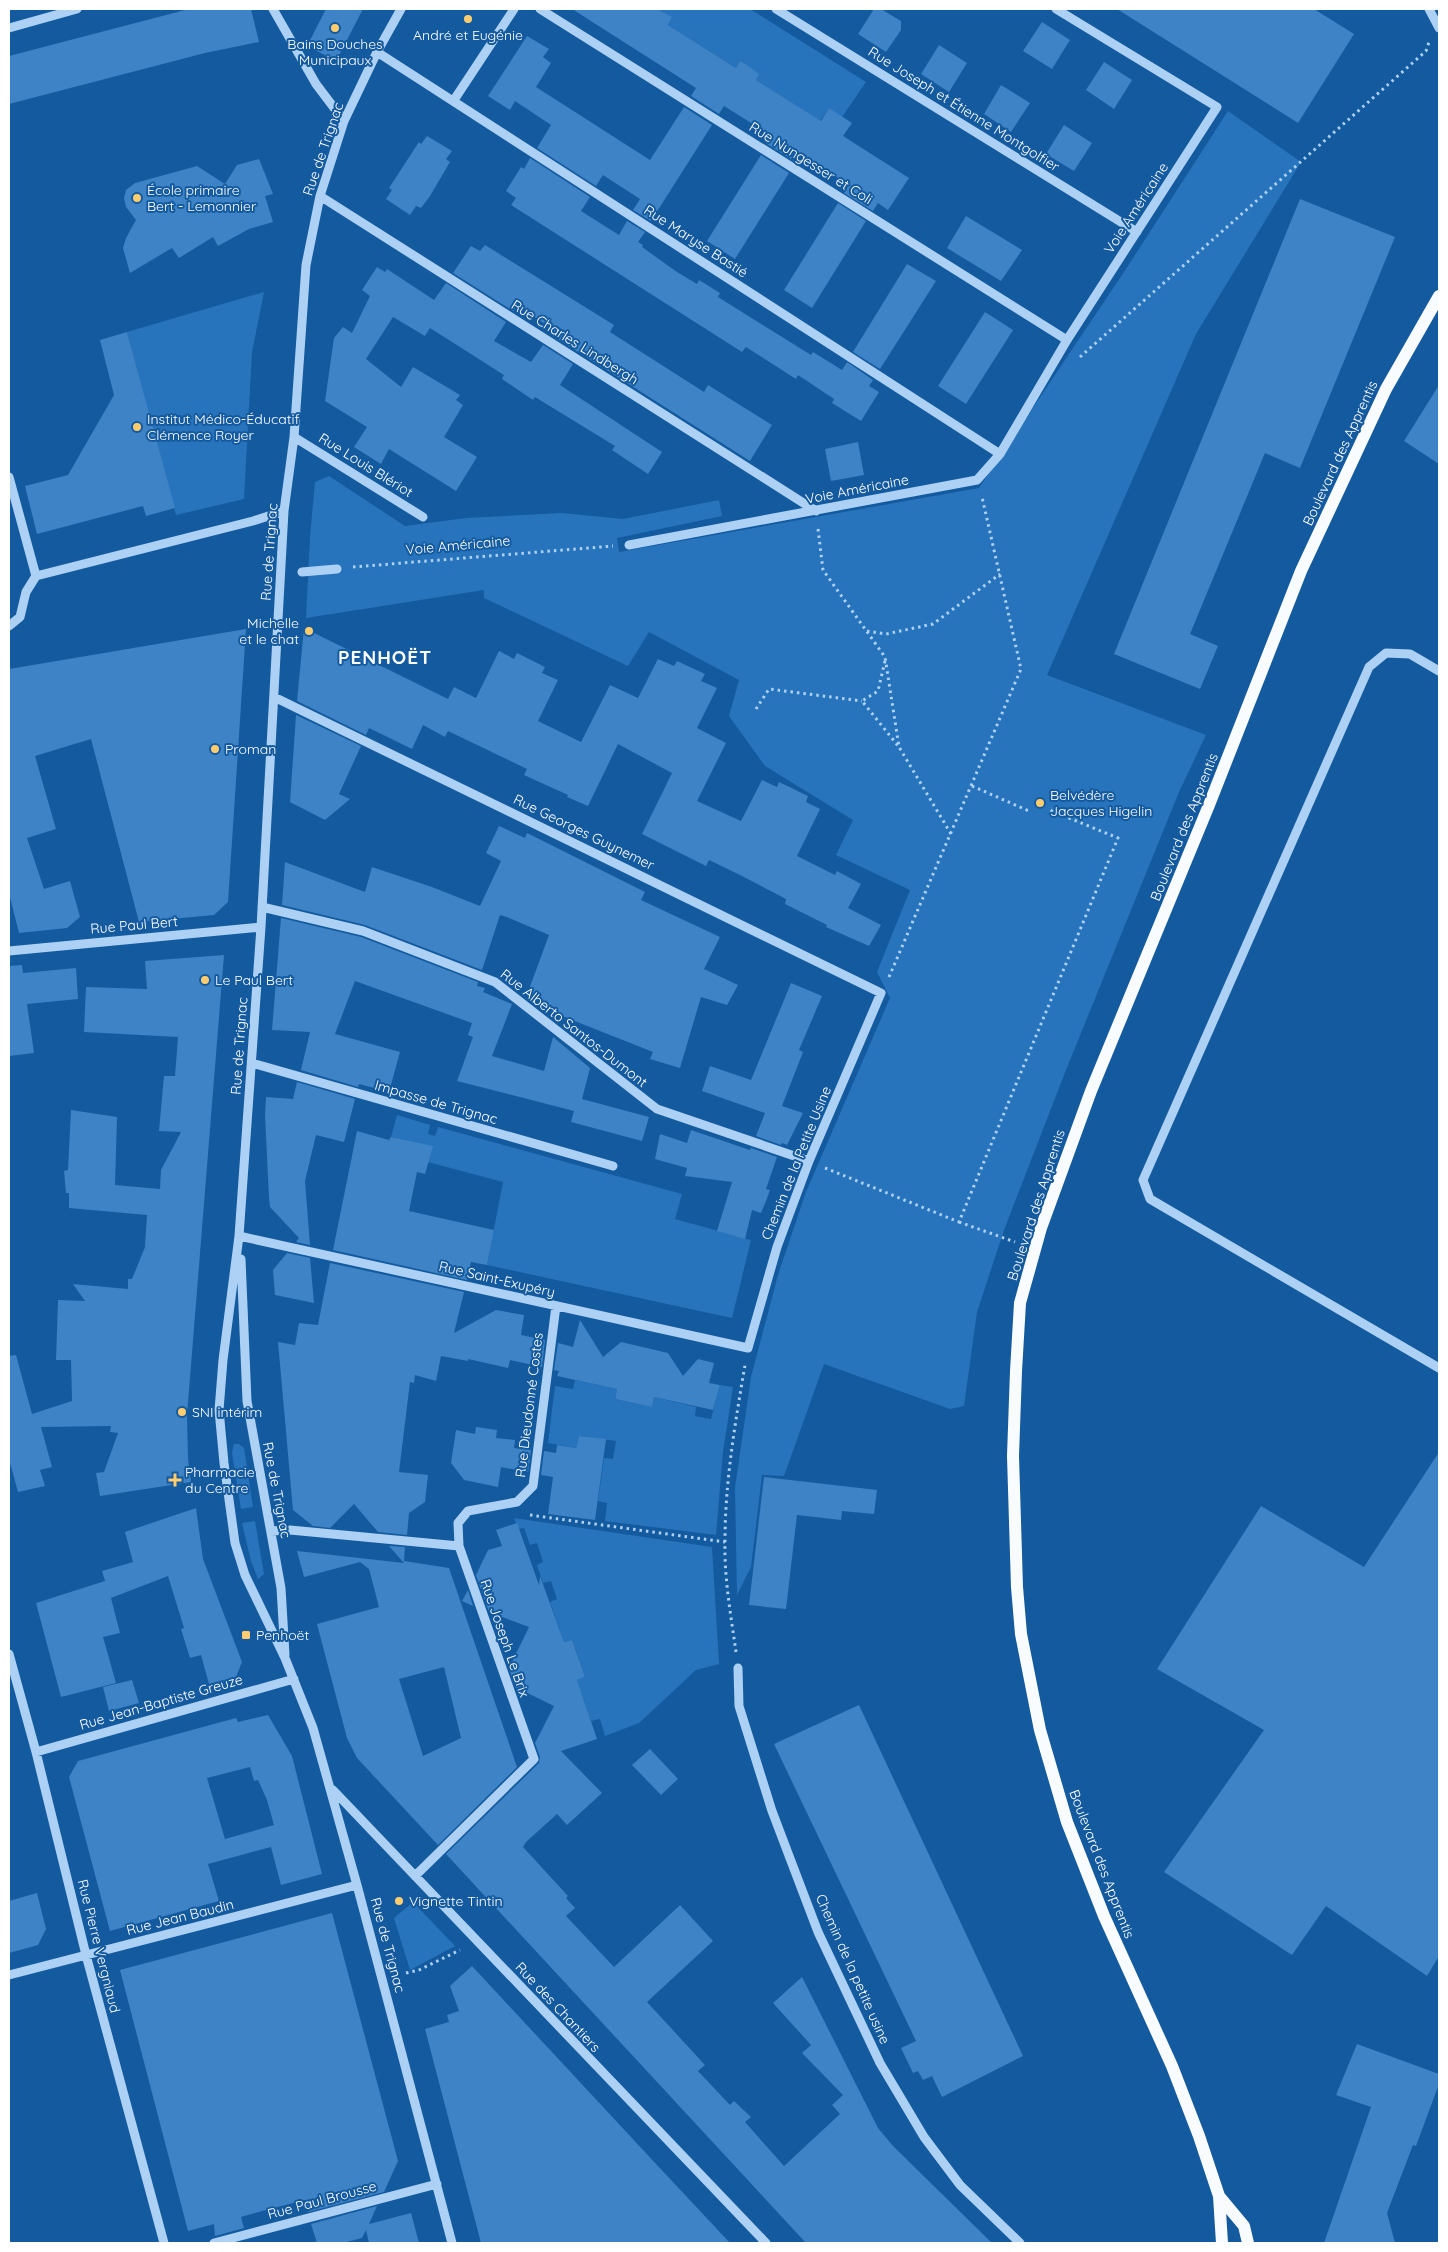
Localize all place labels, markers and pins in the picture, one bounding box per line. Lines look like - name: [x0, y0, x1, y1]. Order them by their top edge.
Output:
- marker: André et Eugénie: [462, 13, 474, 25]
- marker: Bains Douches Municipaux: [329, 22, 341, 34]
- place label: André et Eugénie: [413, 26, 523, 44]
- place label: Bains Douches Municipaux: [287, 35, 383, 69]
- place label: École primaire Bert - Lemonnier: [147, 181, 257, 215]
- marker: École primaire Bert - Lemonnier: [131, 192, 143, 204]
- place label: Institut Médico-Éducatif Clémence Royer: [147, 410, 299, 444]
- marker: Institut Médico-Éducatif Clémence Royer: [131, 421, 143, 433]
- place label: Michelle et le chat: [239, 614, 299, 648]
- marker: Michelle et le chat: [303, 625, 315, 637]
- place label: Proman: [225, 740, 276, 758]
- marker: Proman: [209, 743, 221, 755]
- place label: Belvédère Jacques Higelin: [1050, 786, 1152, 820]
- marker: Belvédère Jacques Higelin: [1034, 797, 1046, 809]
- place label: Le Paul Bert: [215, 971, 293, 989]
- marker: Le Paul Bert: [199, 974, 211, 986]
- place label: SNI intérim: [192, 1403, 262, 1421]
- marker: SNI intérim: [176, 1406, 188, 1418]
- place label: Pharmacie du Centre: [185, 1463, 255, 1497]
- marker: Pharmacie du Centre: [169, 1474, 181, 1486]
- place label: Penhoët: [256, 1626, 310, 1644]
- marker: Penhoët: [240, 1629, 252, 1641]
- place label: Vignette Tintin: [409, 1892, 503, 1910]
- marker: Vignette Tintin: [393, 1895, 405, 1907]

